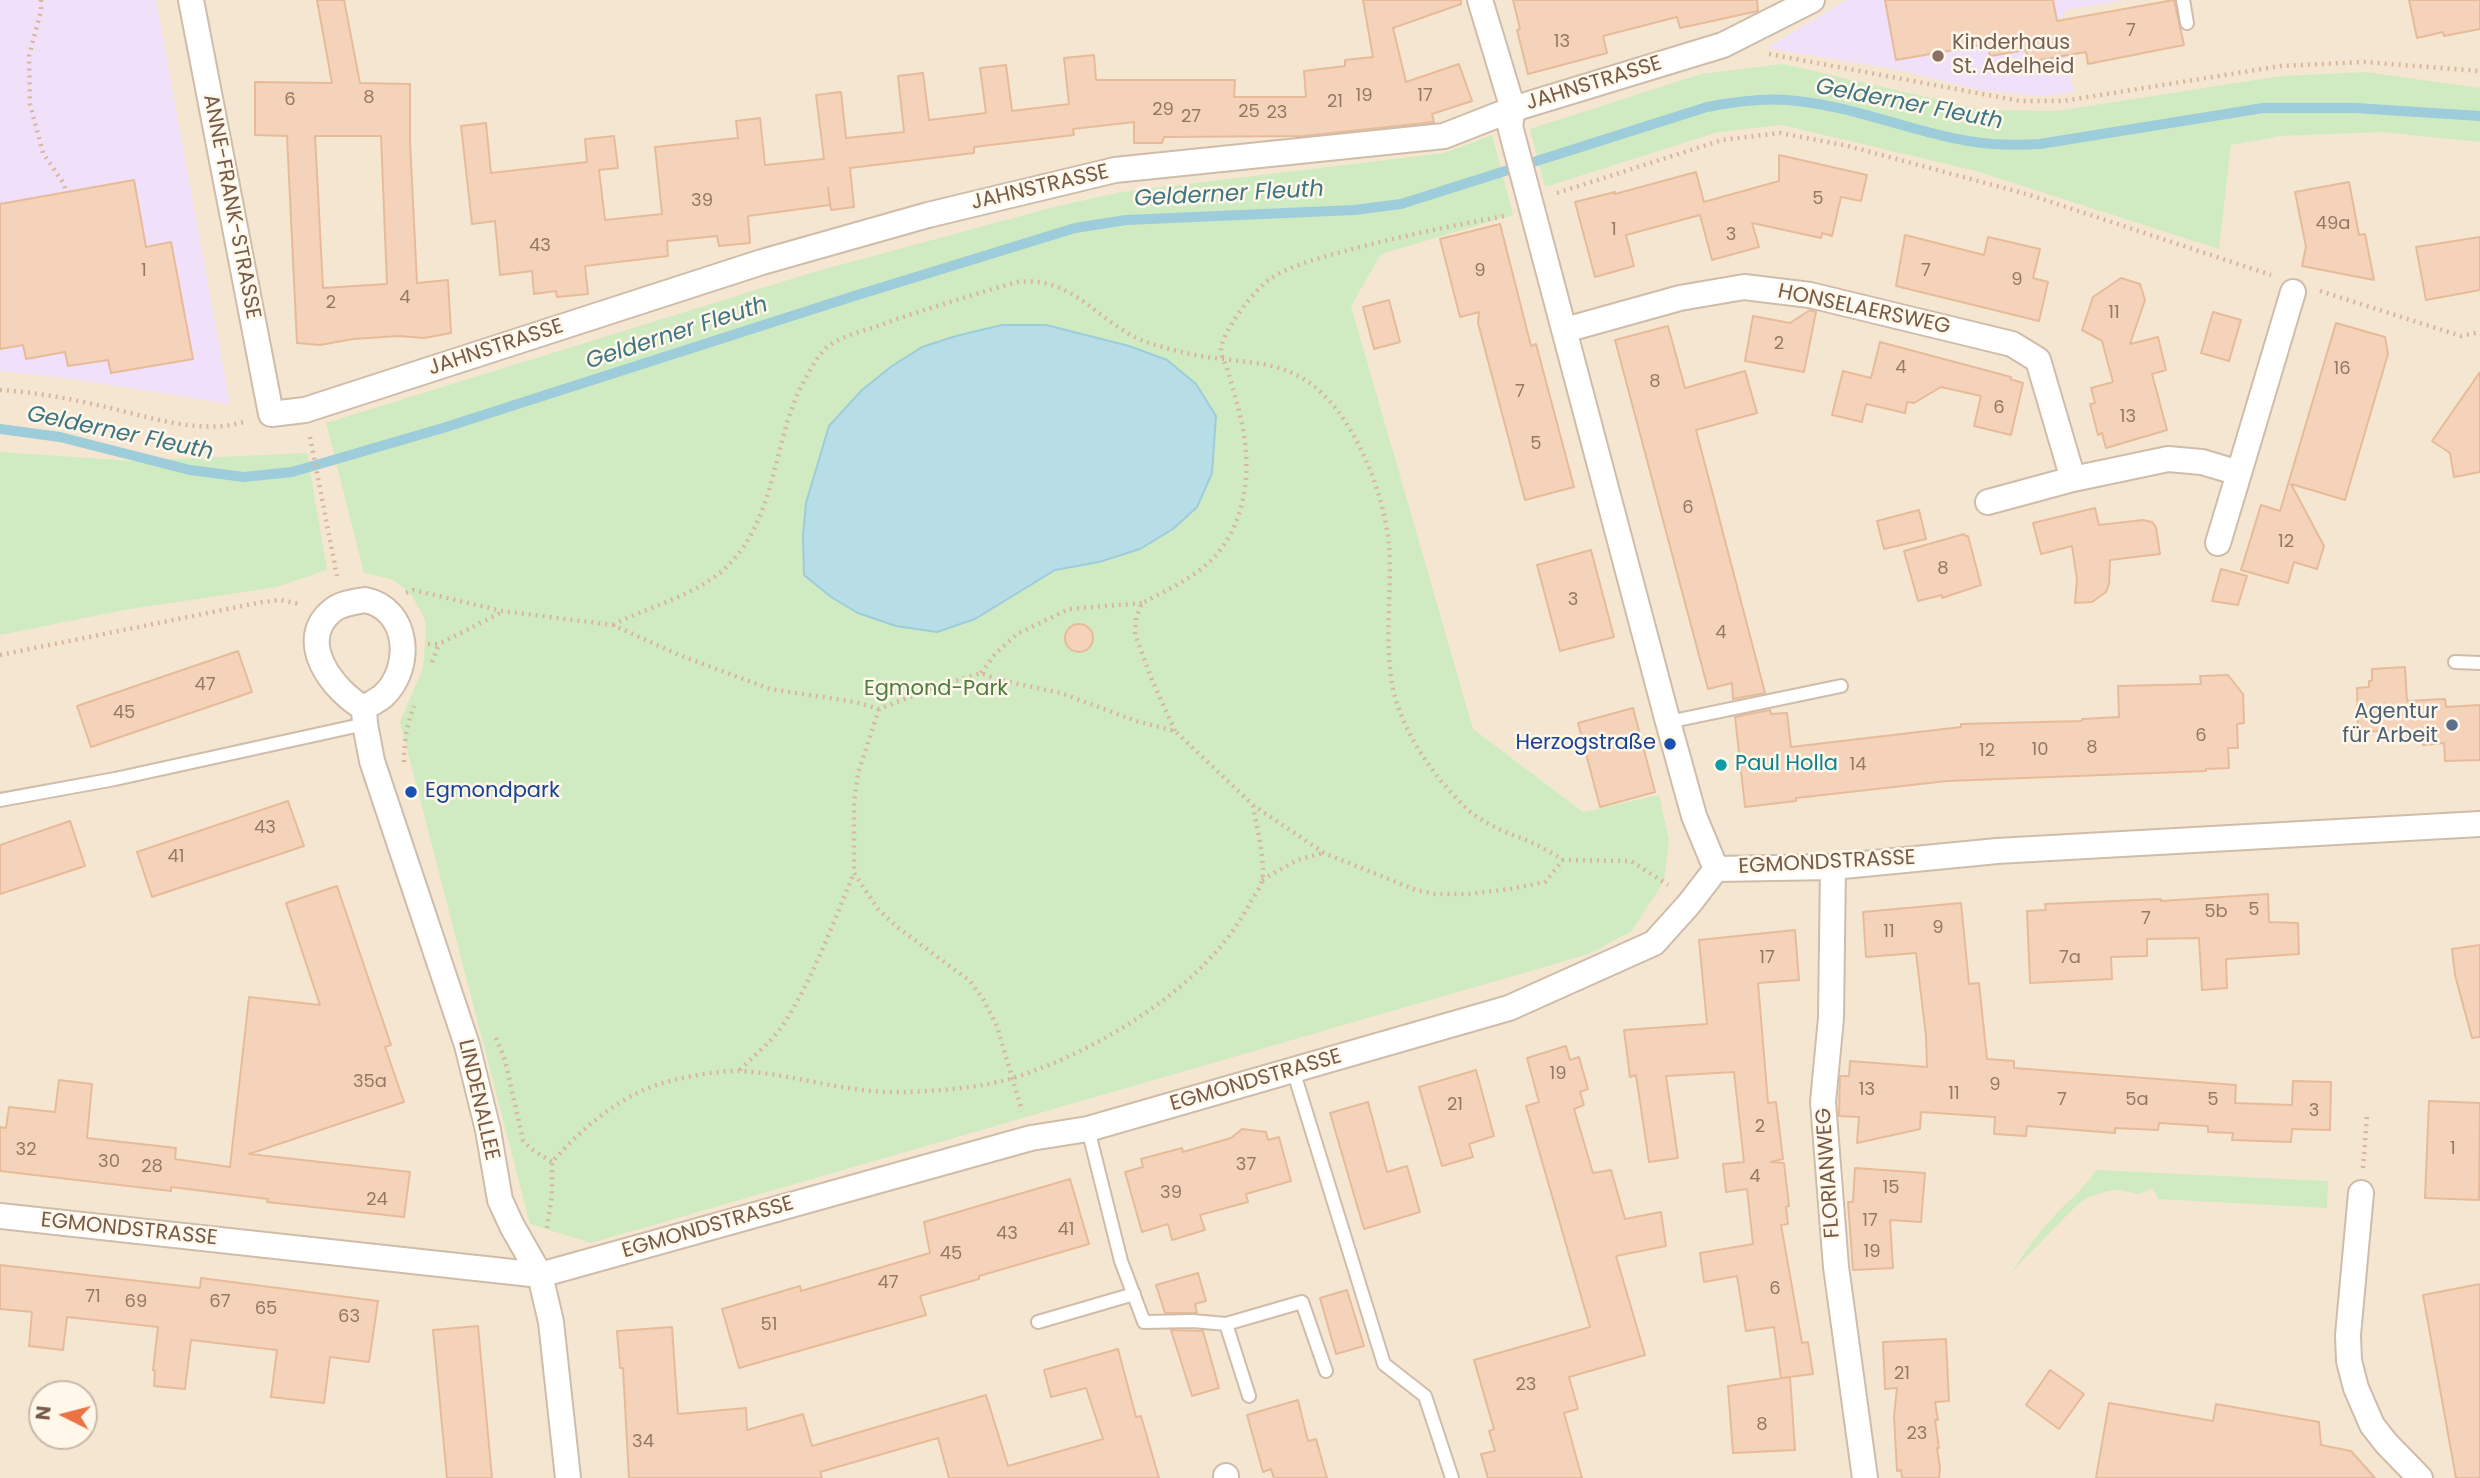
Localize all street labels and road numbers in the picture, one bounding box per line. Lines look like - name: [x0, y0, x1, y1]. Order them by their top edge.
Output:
- street label: JAHNSTRASSE: [1523, 51, 1665, 117]
- street label: ANNE-FRANK-STRASSE: [197, 92, 265, 322]
- street label: JAHNSTRASSE: [969, 160, 1111, 216]
- street label: HONSELAERSWEG: [1775, 279, 1953, 341]
- street label: JAHNSTRASSE: [425, 314, 567, 382]
- street label: EGMONDSTRASSE: [1738, 846, 1916, 880]
- street label: LINDENALLEE: [452, 1037, 504, 1163]
- street label: EGMONDSTRASSE: [1167, 1044, 1345, 1118]
- street label: FLORIANWEG: [1812, 1107, 1846, 1239]
- street label: EGMONDSTRASSE: [619, 1191, 797, 1265]
- street label: EGMONDSTRASSE: [39, 1208, 219, 1252]

